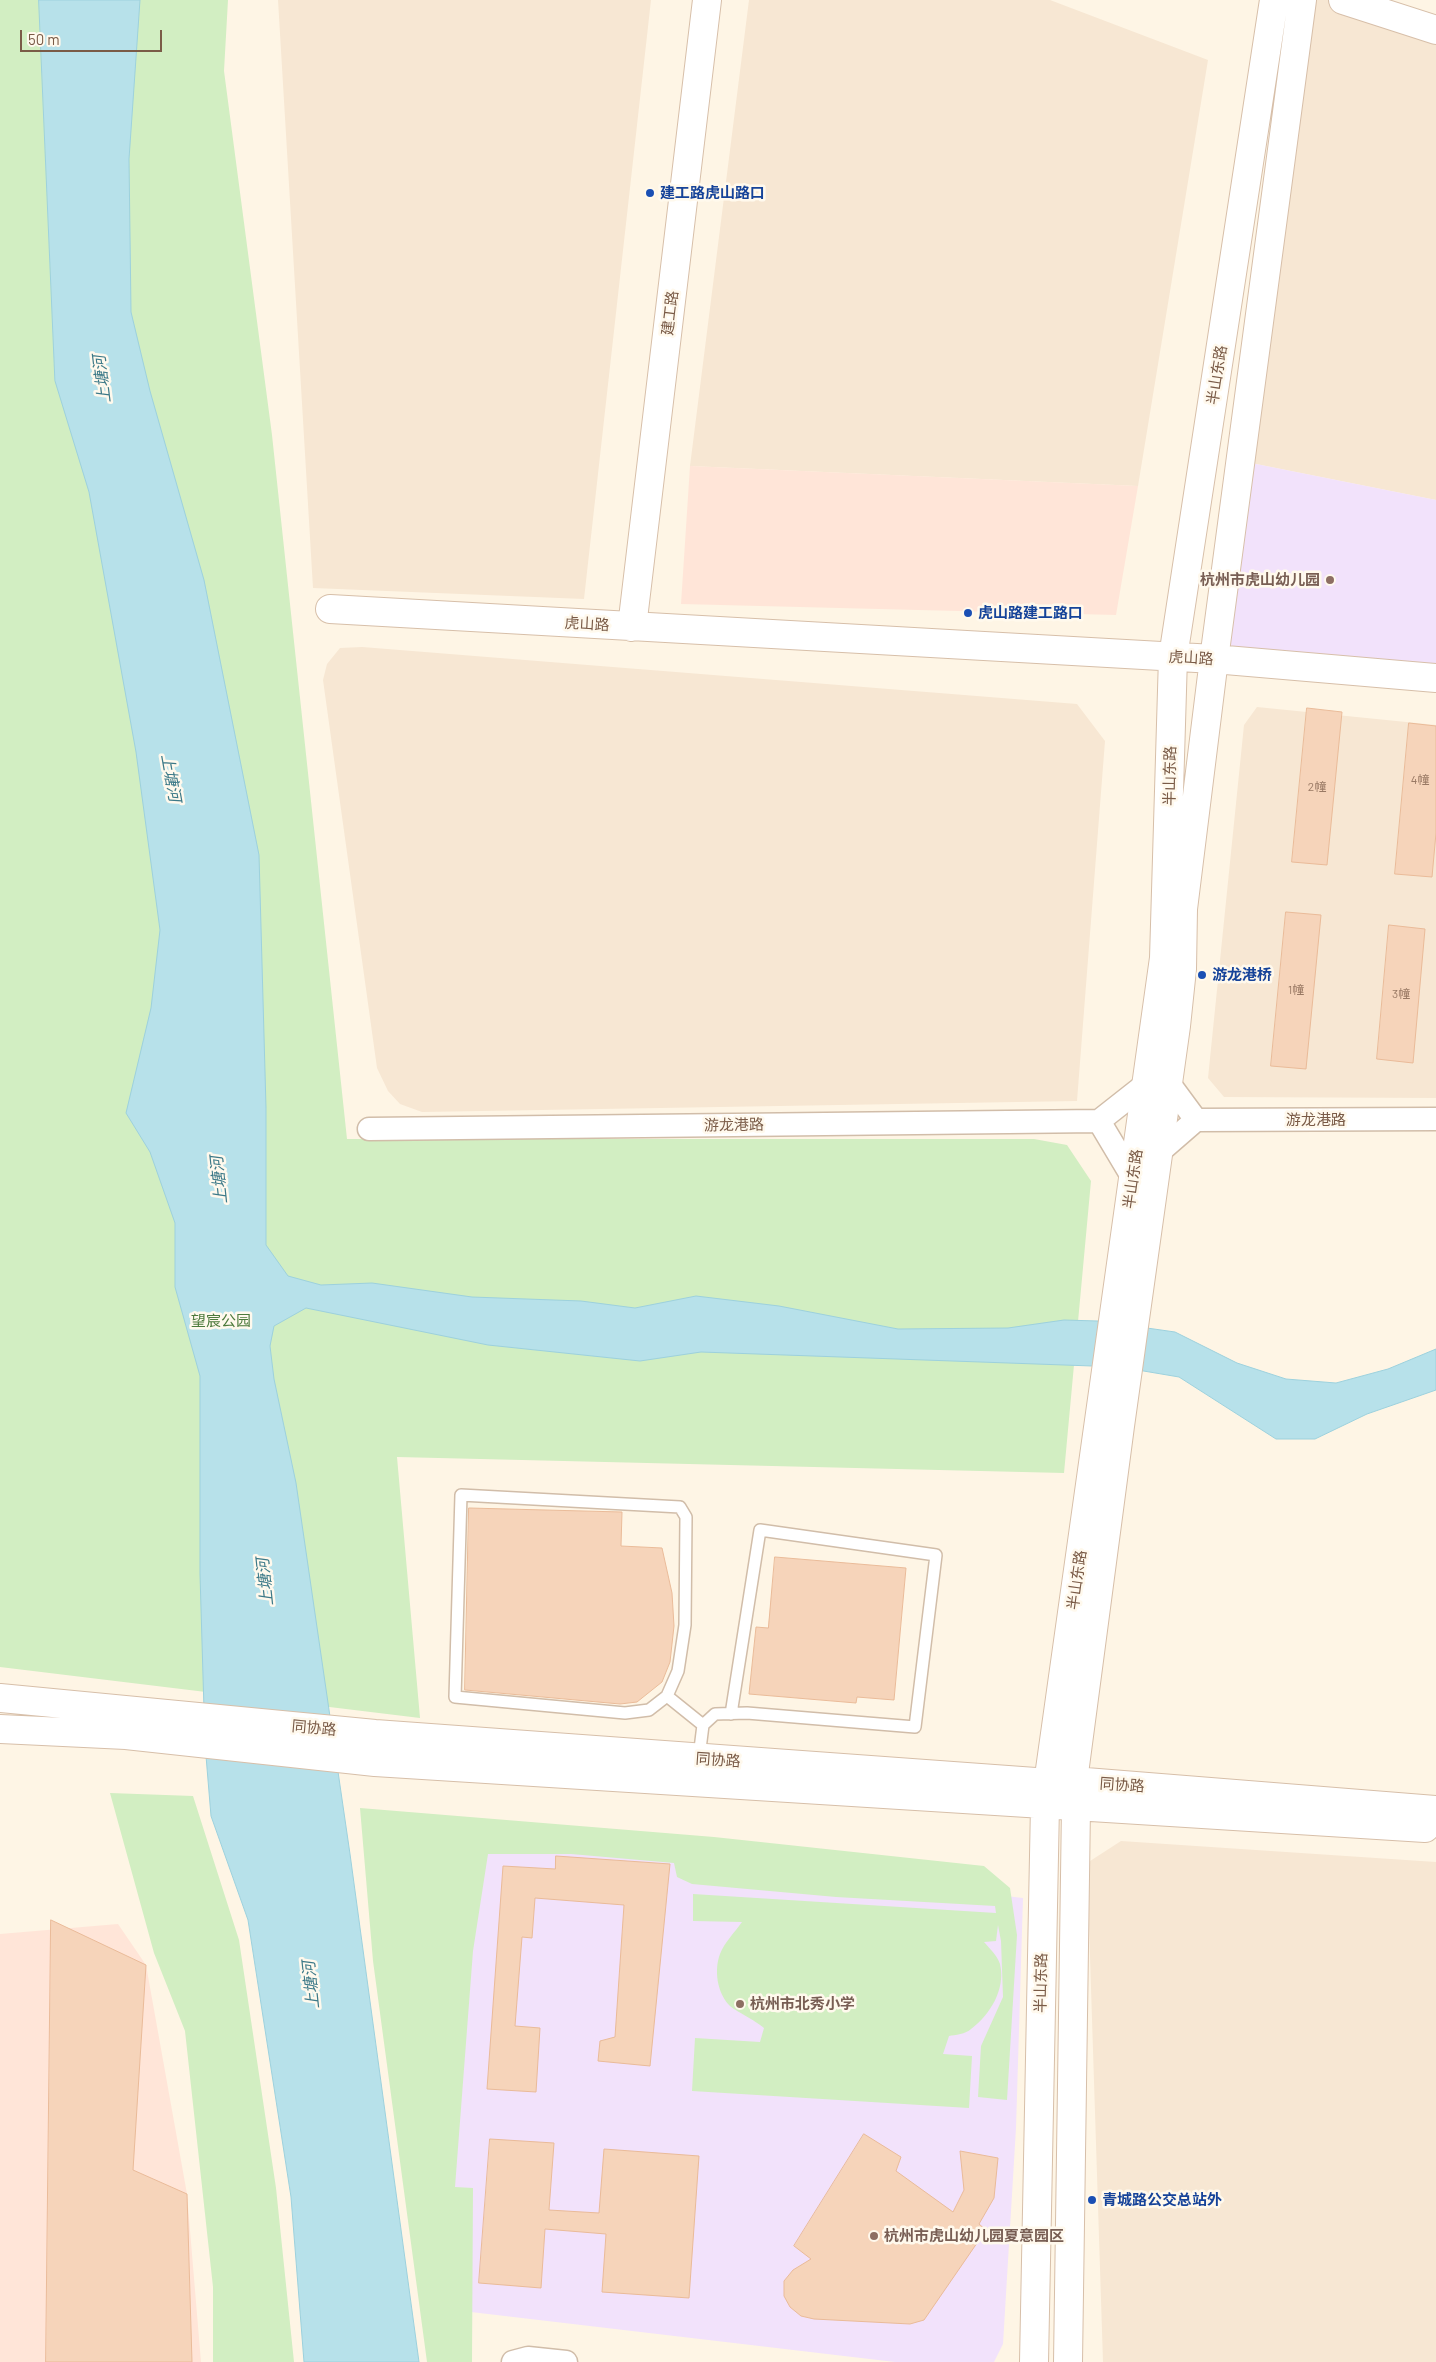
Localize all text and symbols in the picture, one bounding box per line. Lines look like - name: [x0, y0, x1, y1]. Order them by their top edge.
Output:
- scale bar: [22, 20, 165, 52]
- text: 50 m: [28, 30, 60, 48]
- place label: 建工路虎山路口: [660, 184, 765, 202]
- marker: 建工路虎山路口: [644, 187, 656, 199]
- street label: 建工路: [658, 290, 682, 336]
- street label: 半山东路: [1203, 344, 1231, 406]
- water label: 上塘河: [90, 354, 114, 404]
- place label: 杭州市虎山幼儿园: [1200, 571, 1320, 589]
- marker: 杭州市虎山幼儿园: [1324, 574, 1336, 586]
- place label: 虎山路建工路口: [978, 604, 1083, 622]
- marker: 虎山路建工路口: [962, 607, 974, 619]
- street label: 虎山路: [564, 614, 610, 634]
- street label: 虎山路: [1168, 648, 1214, 668]
- street label: 半山东路: [1160, 746, 1180, 806]
- water label: 上塘河: [157, 753, 185, 803]
- house number: 4幢: [1411, 773, 1429, 787]
- house number: 2幢: [1308, 780, 1326, 794]
- place label: 游龙港桥: [1212, 966, 1272, 984]
- marker: 游龙港桥: [1196, 969, 1208, 981]
- house number: 1幢: [1288, 983, 1304, 997]
- house number: 3幢: [1392, 987, 1410, 1001]
- street label: 游龙港路: [1286, 1111, 1346, 1129]
- street label: 游龙港路: [704, 1115, 764, 1135]
- street label: 半山东路: [1120, 1148, 1146, 1210]
- water label: 上塘河: [207, 1155, 231, 1205]
- park label: 望宸公园: [191, 1312, 251, 1330]
- street label: 半山东路: [1064, 1549, 1090, 1611]
- water label: 上塘河: [253, 1557, 277, 1607]
- street label: 同协路: [291, 1717, 337, 1739]
- street label: 同协路: [695, 1749, 741, 1771]
- street label: 同协路: [1099, 1774, 1145, 1796]
- street label: 半山东路: [1031, 1953, 1051, 2013]
- water label: 上塘河: [299, 1960, 323, 2010]
- place label: 杭州市北秀小学: [750, 1995, 855, 2013]
- marker: 杭州市北秀小学: [734, 1998, 746, 2010]
- place label: 青城路公交总站外: [1102, 2191, 1222, 2209]
- marker: 青城路公交总站外: [1086, 2194, 1098, 2206]
- place label: 杭州市虎山幼儿园夏意园区: [884, 2227, 1064, 2245]
- marker: 杭州市虎山幼儿园夏意园区: [868, 2230, 880, 2242]

